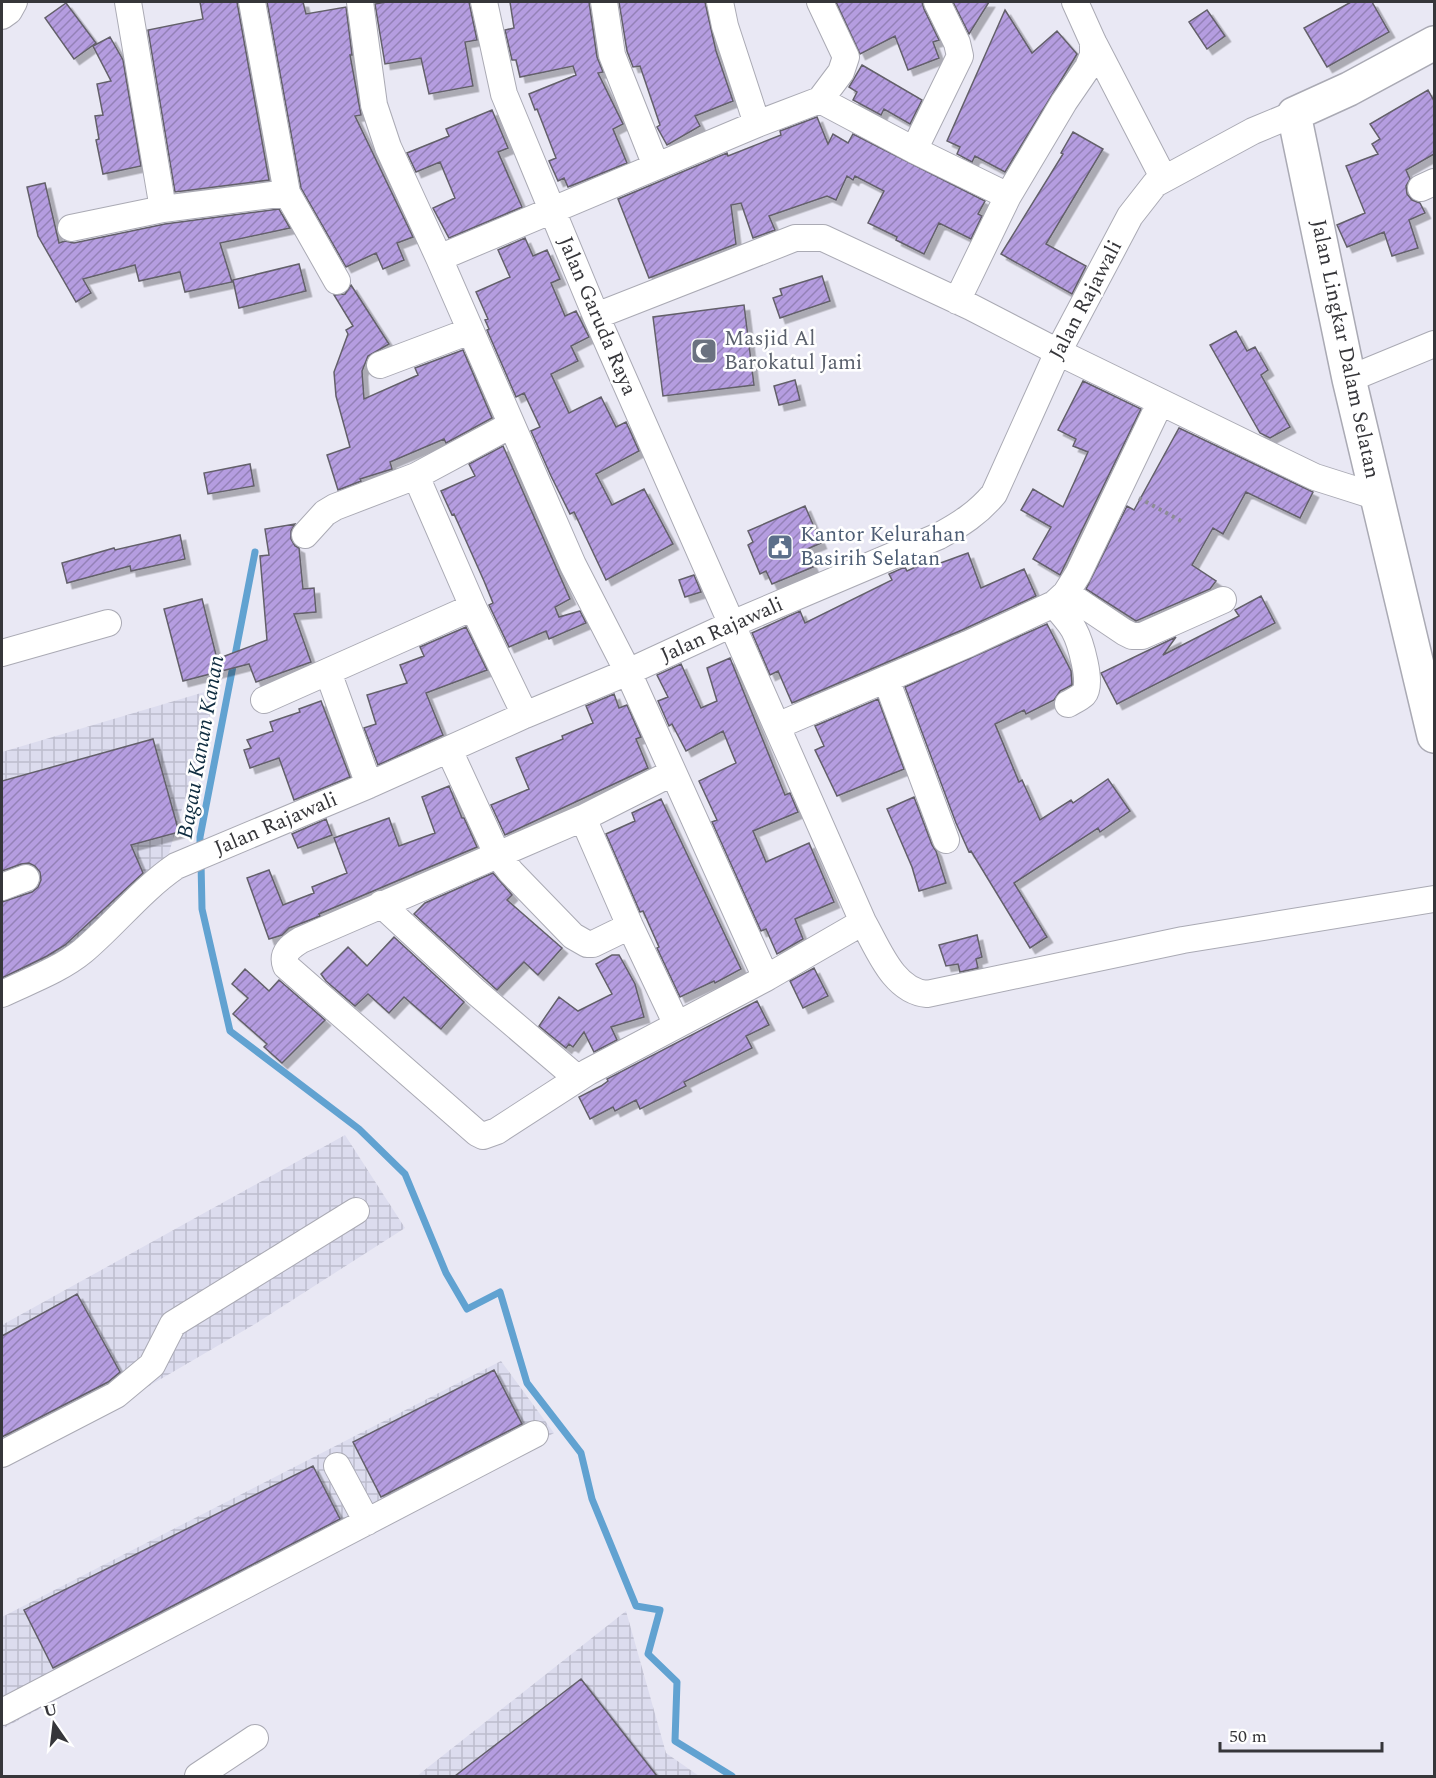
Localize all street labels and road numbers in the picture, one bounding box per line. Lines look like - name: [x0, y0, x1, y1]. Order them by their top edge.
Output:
- street label: Jalan Lingkar Dalam Selatan: [1302, 216, 1388, 482]
- street label: Jalan Garuda Raya: [549, 231, 645, 401]
- street label: Jalan Rajawali: [1041, 234, 1131, 366]
- street label: Jalan Rajawali: [655, 589, 789, 671]
- street label: Jalan Rajawali: [209, 784, 343, 864]

